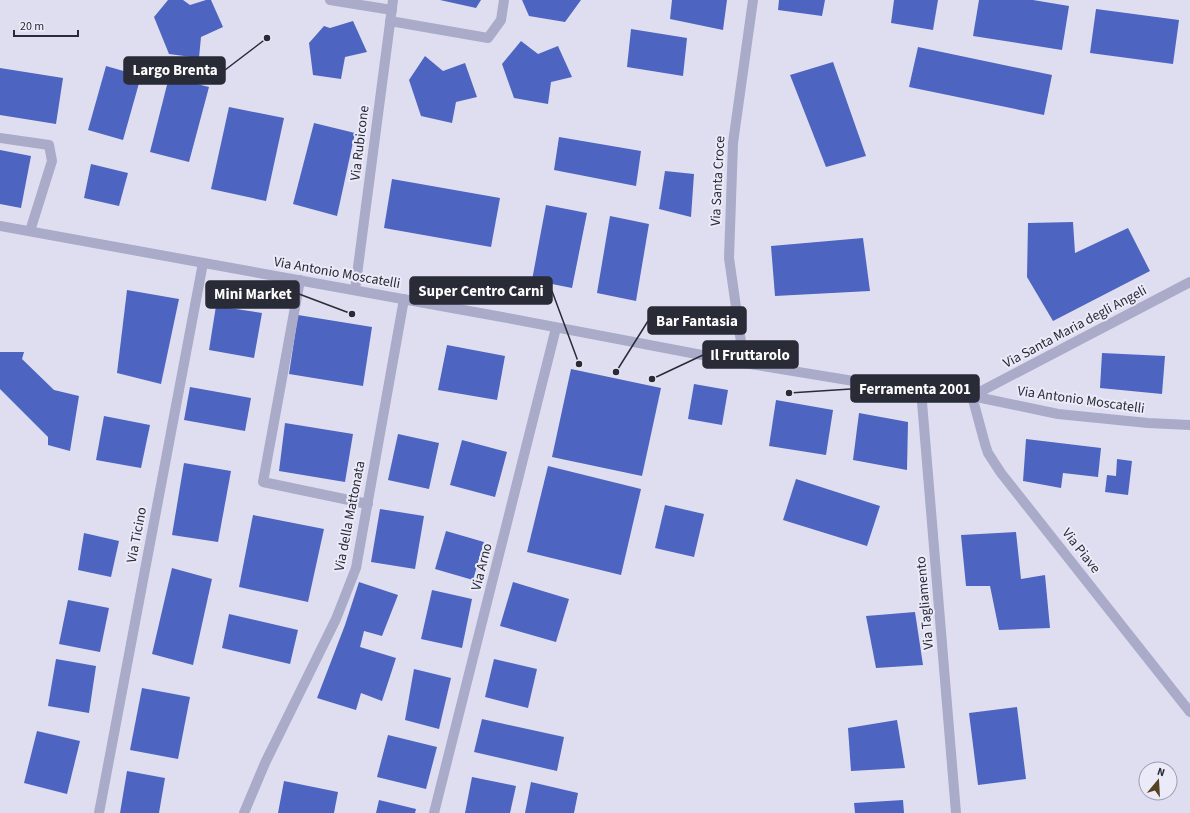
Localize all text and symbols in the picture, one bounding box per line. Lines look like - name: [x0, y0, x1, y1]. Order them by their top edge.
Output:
- scale bar: [14, 12, 78, 38]
- text: 20 m: [20, 18, 44, 35]
- callout: Largo Brenta: [124, 57, 225, 84]
- text: Largo Brenta: [132, 60, 218, 81]
- street label: Via Rubicone: [345, 104, 375, 182]
- street label: Via Santa Croce: [706, 135, 730, 227]
- street label: Via Antonio Moscatelli: [272, 252, 402, 294]
- callout: Super Centro Carni: [410, 277, 552, 304]
- callout: Mini Market: [206, 281, 299, 308]
- text: Super Centro Carni: [418, 281, 544, 302]
- street label: Via Santa Maria degli Angeli: [1000, 281, 1150, 373]
- text: Mini Market: [214, 284, 292, 305]
- callout: Bar Fantasia: [648, 307, 746, 334]
- text: Bar Fantasia: [656, 311, 738, 332]
- callout: Il Fruttarolo: [703, 341, 798, 368]
- text: Il Fruttarolo: [710, 345, 790, 366]
- callout: Ferramenta 2001: [851, 375, 979, 402]
- text: Ferramenta 2001: [859, 379, 971, 400]
- street label: Via Antonio Moscatelli: [1016, 381, 1146, 419]
- street label: Via della Mattonata: [330, 459, 370, 573]
- street label: Via Ticino: [122, 505, 152, 565]
- street label: Via Piave: [1057, 524, 1105, 578]
- street label: Via Arno: [466, 541, 498, 593]
- street label: Via Tagliamento: [911, 556, 939, 650]
- north arrow: [1138, 761, 1178, 801]
- text: N: [1155, 764, 1167, 780]

